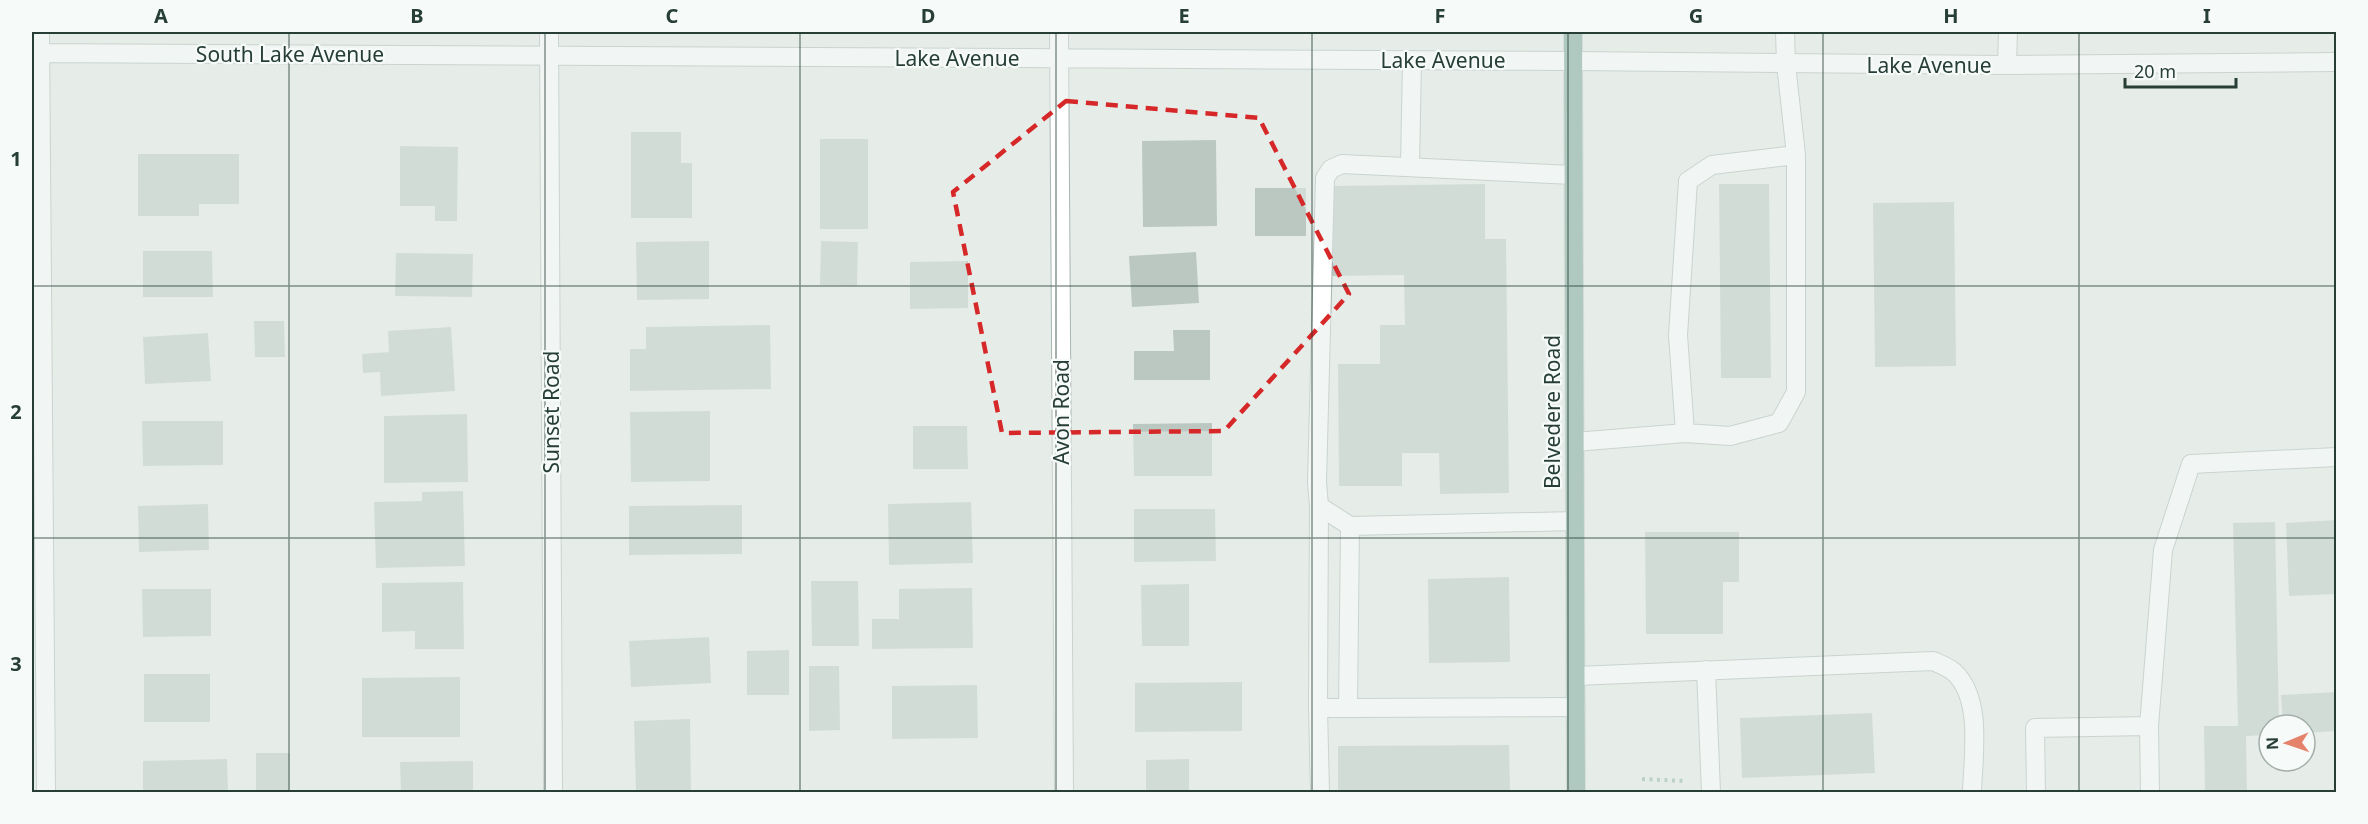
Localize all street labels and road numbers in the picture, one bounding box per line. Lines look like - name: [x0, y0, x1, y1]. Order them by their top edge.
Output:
- street label: South Lake Avenue: [196, 40, 384, 68]
- street label: Lake Avenue: [894, 44, 1020, 72]
- street label: Lake Avenue: [1380, 46, 1506, 74]
- street label: Lake Avenue: [1866, 51, 1992, 79]
- street label: Belvedere Road: [1538, 335, 1566, 489]
- street label: Sunset Road: [537, 351, 565, 473]
- street label: Avon Road: [1047, 359, 1075, 465]

